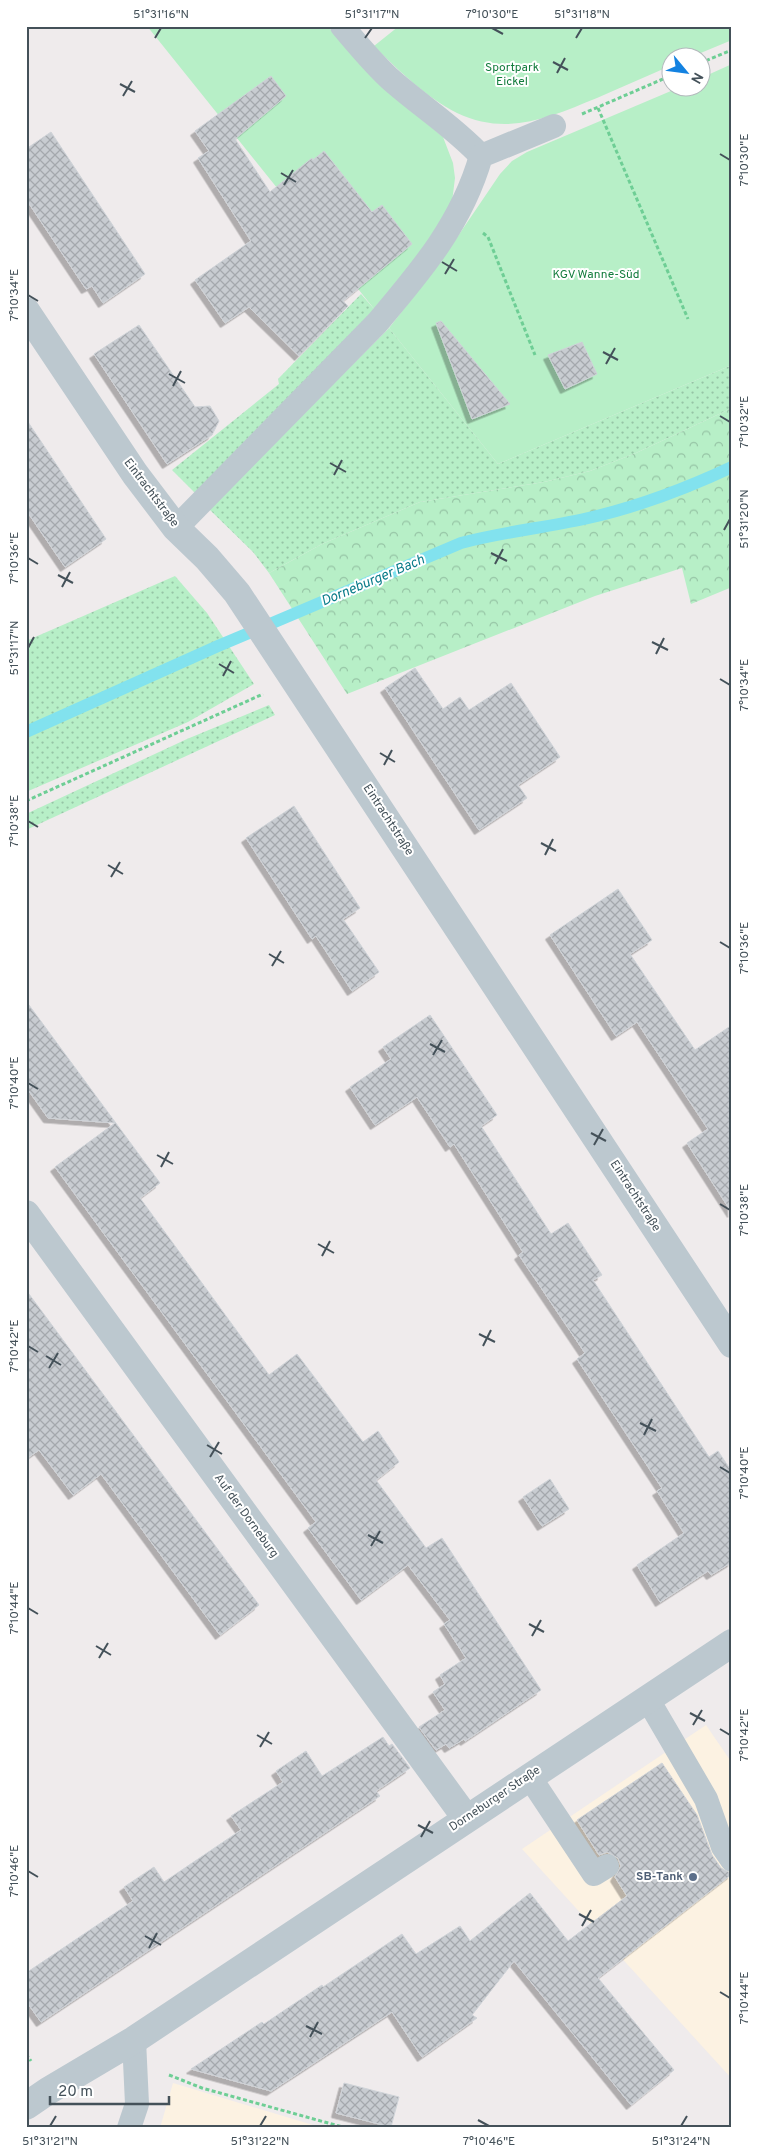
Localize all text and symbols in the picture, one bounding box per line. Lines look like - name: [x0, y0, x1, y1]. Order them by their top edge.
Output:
- text: 51°31'16"N: [133, 7, 189, 23]
- text: 51°31'17"N: [344, 7, 400, 23]
- text: 7°10'30"E: [466, 7, 518, 23]
- text: 51°31'18"N: [554, 7, 610, 23]
- north arrow: [660, 48, 710, 98]
- park label: Sportpark Eickel: [485, 60, 539, 90]
- text: N: [686, 69, 706, 86]
- text: 7°10'30"E: [737, 134, 753, 186]
- park label: KGV Wanne-Süd: [552, 267, 640, 283]
- text: 7°10'34"E: [7, 269, 23, 321]
- text: 7°10'32"E: [737, 396, 753, 448]
- street label: Eintrachtstraße: [120, 455, 182, 531]
- text: 51°31'20"N: [737, 489, 753, 549]
- text: 7°10'36"E: [7, 532, 23, 584]
- water label: Dorneburger Bach: [319, 551, 428, 610]
- text: 51°31'17"N: [7, 620, 23, 676]
- text: 7°10'34"E: [737, 659, 753, 711]
- street label: Eintrachtstraße: [359, 781, 417, 859]
- text: 7°10'38"E: [7, 795, 23, 847]
- text: 7°10'36"E: [737, 922, 753, 974]
- text: 7°10'40"E: [7, 1056, 23, 1110]
- street label: Eintrachtstraße: [606, 1157, 664, 1235]
- text: 7°10'38"E: [737, 1184, 753, 1236]
- text: 7°10'42"E: [7, 1320, 23, 1372]
- text: 7°10'40"E: [737, 1446, 753, 1500]
- street label: Auf der Dorneburg: [210, 1471, 282, 1561]
- text: 7°10'44"E: [7, 1582, 23, 1634]
- text: 7°10'42"E: [737, 1709, 753, 1761]
- street label: Dorneburger Straße: [446, 1763, 544, 1835]
- text: 7°10'46"E: [7, 1845, 23, 1897]
- place label: SB-Tank: [636, 1869, 683, 1885]
- marker: SB-Tank: [687, 1871, 699, 1883]
- text: 7°10'44"E: [737, 1972, 753, 2024]
- scale bar: [50, 2074, 169, 2106]
- text: 20 m: [58, 2083, 93, 2102]
- text: 51°31'21"N: [22, 2134, 78, 2150]
- text: 51°31'22"N: [230, 2134, 290, 2150]
- text: 7°10'46"E: [463, 2134, 515, 2150]
- text: 51°31'24"N: [651, 2134, 711, 2150]

